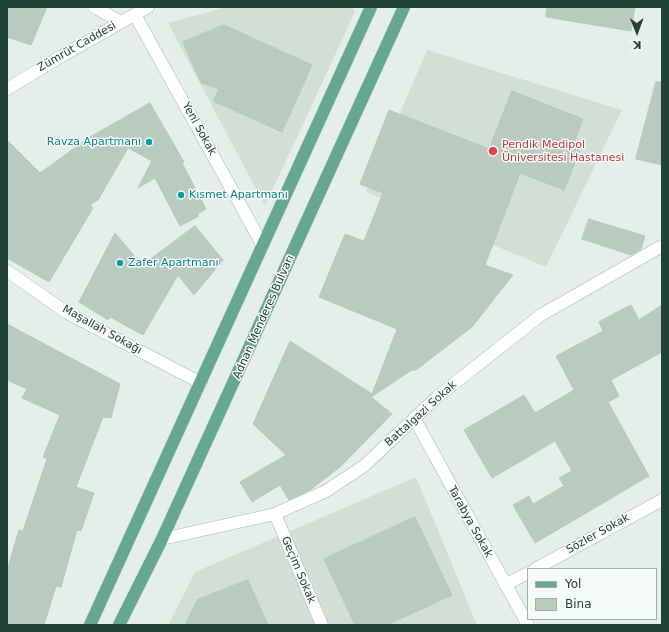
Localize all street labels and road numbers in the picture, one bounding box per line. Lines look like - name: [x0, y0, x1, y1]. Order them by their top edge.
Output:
- street label: Zümrüt Caddesi: [35, 19, 119, 75]
- street label: Yeni Sokak: [179, 100, 219, 158]
- street label: Adnan Menderes Bulvarı: [231, 253, 297, 381]
- street label: Maşallah Sokağı: [60, 303, 144, 357]
- street label: Battalgazi Sokak: [382, 378, 460, 450]
- street label: Tarabya Sokak: [445, 484, 495, 560]
- street label: Sözler Sokak: [564, 511, 632, 557]
- street label: Geçim Sokak: [278, 534, 318, 606]

